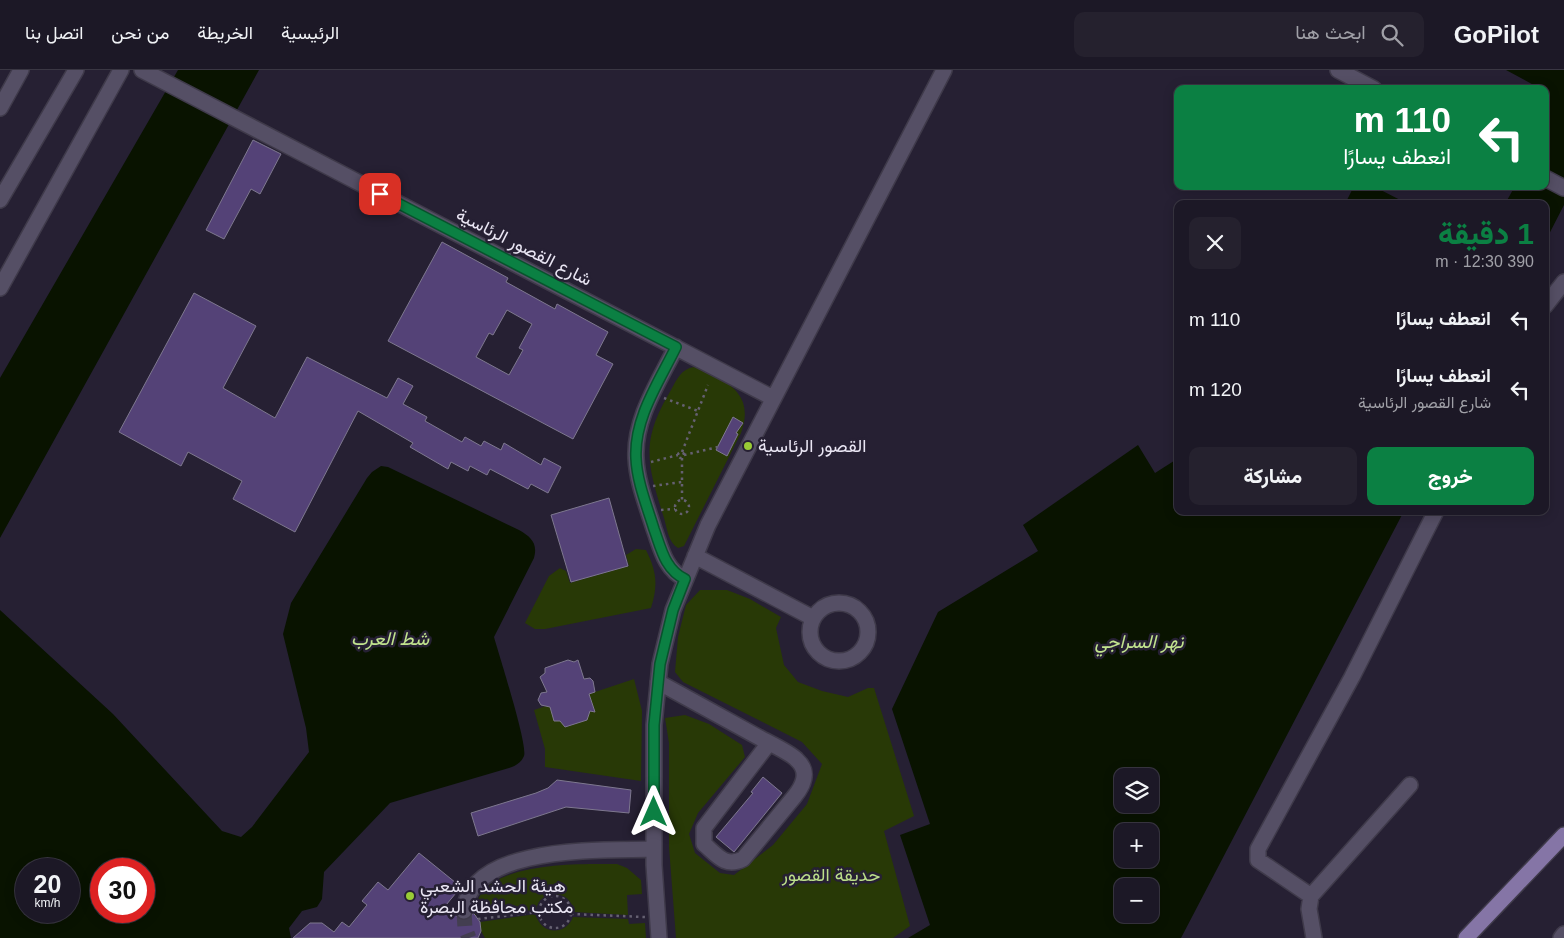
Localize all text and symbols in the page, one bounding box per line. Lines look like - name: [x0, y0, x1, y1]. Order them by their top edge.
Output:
- search box: [1074, 12, 1424, 57]
- icon: search: [1378, 21, 1406, 49]
- text: GoPilot: [1454, 21, 1539, 48]
- text: ابحث هنا: [1295, 22, 1366, 43]
- text: اتصل بنا: [25, 23, 83, 43]
- text: من نحن: [111, 23, 169, 43]
- text: الخريطة: [197, 23, 253, 43]
- text: الرئيسية: [281, 23, 339, 43]
- text: 110 m: [1354, 100, 1451, 139]
- icon: left: [1469, 105, 1534, 170]
- text: انعطف يسارًا: [1343, 144, 1451, 169]
- pin: [359, 173, 401, 215]
- icon: arrive: [366, 180, 394, 208]
- street label: شارع القصور الرئاسية: [452, 204, 595, 292]
- button: close: [1189, 217, 1241, 269]
- text: 1 دقيقة: [1438, 217, 1534, 250]
- text: 390 m · 12:30: [1435, 253, 1534, 270]
- icon: left: [1506, 306, 1534, 334]
- text: انعطف يسارًا: [1396, 308, 1491, 329]
- text: 110 m: [1189, 309, 1240, 330]
- text: انعطف يسارًا: [1396, 365, 1491, 386]
- icon: left: [1506, 376, 1534, 404]
- text: 120 m: [1189, 379, 1242, 400]
- text: شارع القصور الرئاسية: [1358, 394, 1491, 411]
- place label: القصور الرئاسية: [758, 436, 866, 457]
- marker: القصور الرئاسية: [742, 440, 754, 452]
- button: مشاركة: [1189, 447, 1357, 505]
- button: خروج: [1367, 447, 1534, 505]
- water label: شط العرب: [351, 628, 430, 650]
- water label: نهر السراجي: [1095, 631, 1185, 657]
- map controls: [1114, 768, 1159, 923]
- button: layers: [1114, 768, 1159, 813]
- position arrow: [627, 785, 679, 837]
- button: +: [1114, 823, 1159, 868]
- speed limit sign: 30: [90, 858, 155, 923]
- park label: حديقة القصور: [781, 865, 880, 886]
- text: 20: [34, 870, 61, 898]
- place label: هيئة الحشد الشعبي مكتب محافظة البصرة: [420, 876, 573, 918]
- button: −: [1114, 878, 1159, 923]
- marker: هيئة الحشد الشعبي مكتب محافظة البصرة: [404, 890, 416, 902]
- text: km/h: [34, 896, 61, 910]

